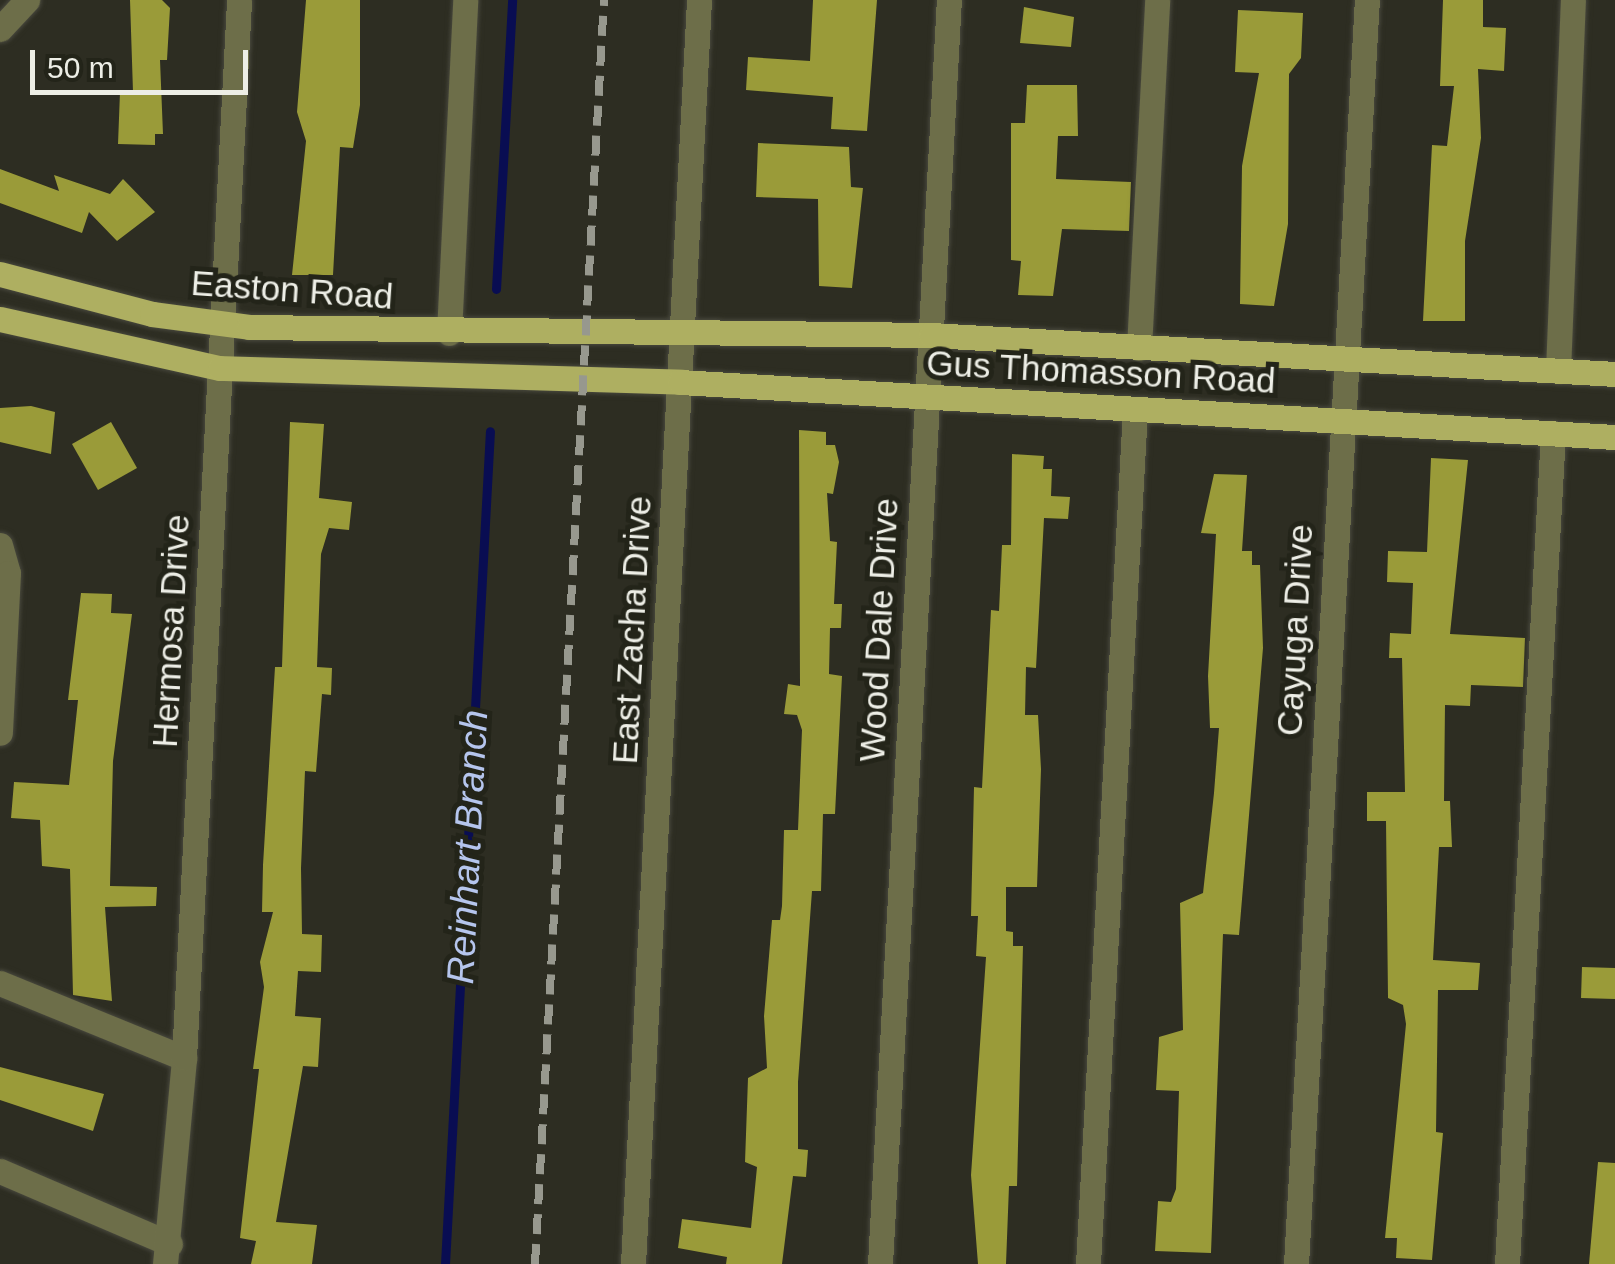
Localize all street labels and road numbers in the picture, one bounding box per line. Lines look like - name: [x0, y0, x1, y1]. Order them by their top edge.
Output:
- street label: Easton Road: [190, 262, 394, 318]
- street label: Gus Thomasson Road: [925, 342, 1277, 402]
- street label: East Zacha Drive: [604, 495, 660, 765]
- street label: Wood Dale Drive: [851, 497, 907, 763]
- street label: Hermosa Drive: [144, 513, 198, 749]
- street label: Cayuga Drive: [1268, 523, 1322, 737]

